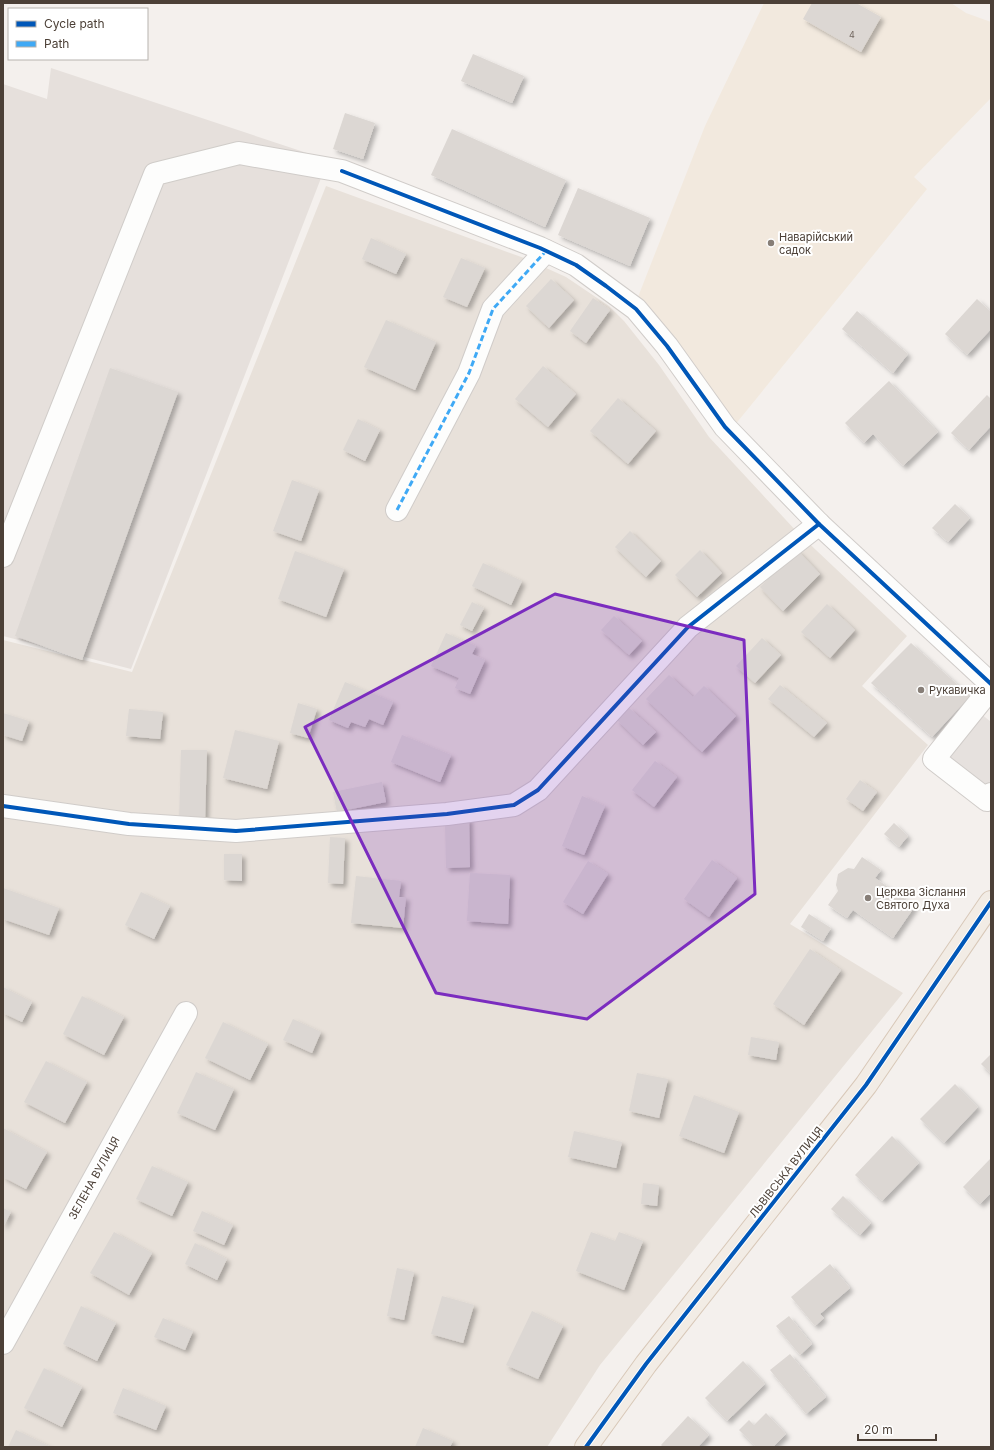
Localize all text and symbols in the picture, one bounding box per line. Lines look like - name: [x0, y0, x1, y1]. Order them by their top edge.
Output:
- legend: [8, 8, 148, 60]
- text: Cycle path: [44, 16, 105, 31]
- house number: 4: [849, 29, 855, 40]
- text: Path: [44, 36, 69, 51]
- place label: Наварійський садок: [779, 230, 853, 257]
- marker: Наварійський садок: [766, 238, 776, 248]
- place label: Рукавичка: [929, 683, 986, 697]
- marker: Рукавичка: [916, 685, 926, 695]
- place label: Церква Зіслання Святого Духа: [876, 885, 966, 912]
- marker: Церква Зіслання Святого Духа: [863, 893, 873, 903]
- street label: ЛЬВІВСЬКА ВУЛИЦЯ: [746, 1124, 826, 1220]
- street label: ЗЕЛЕНА ВУЛИЦЯ: [65, 1134, 123, 1222]
- scale bar: [858, 1416, 936, 1442]
- text: 20 m: [864, 1422, 893, 1437]

